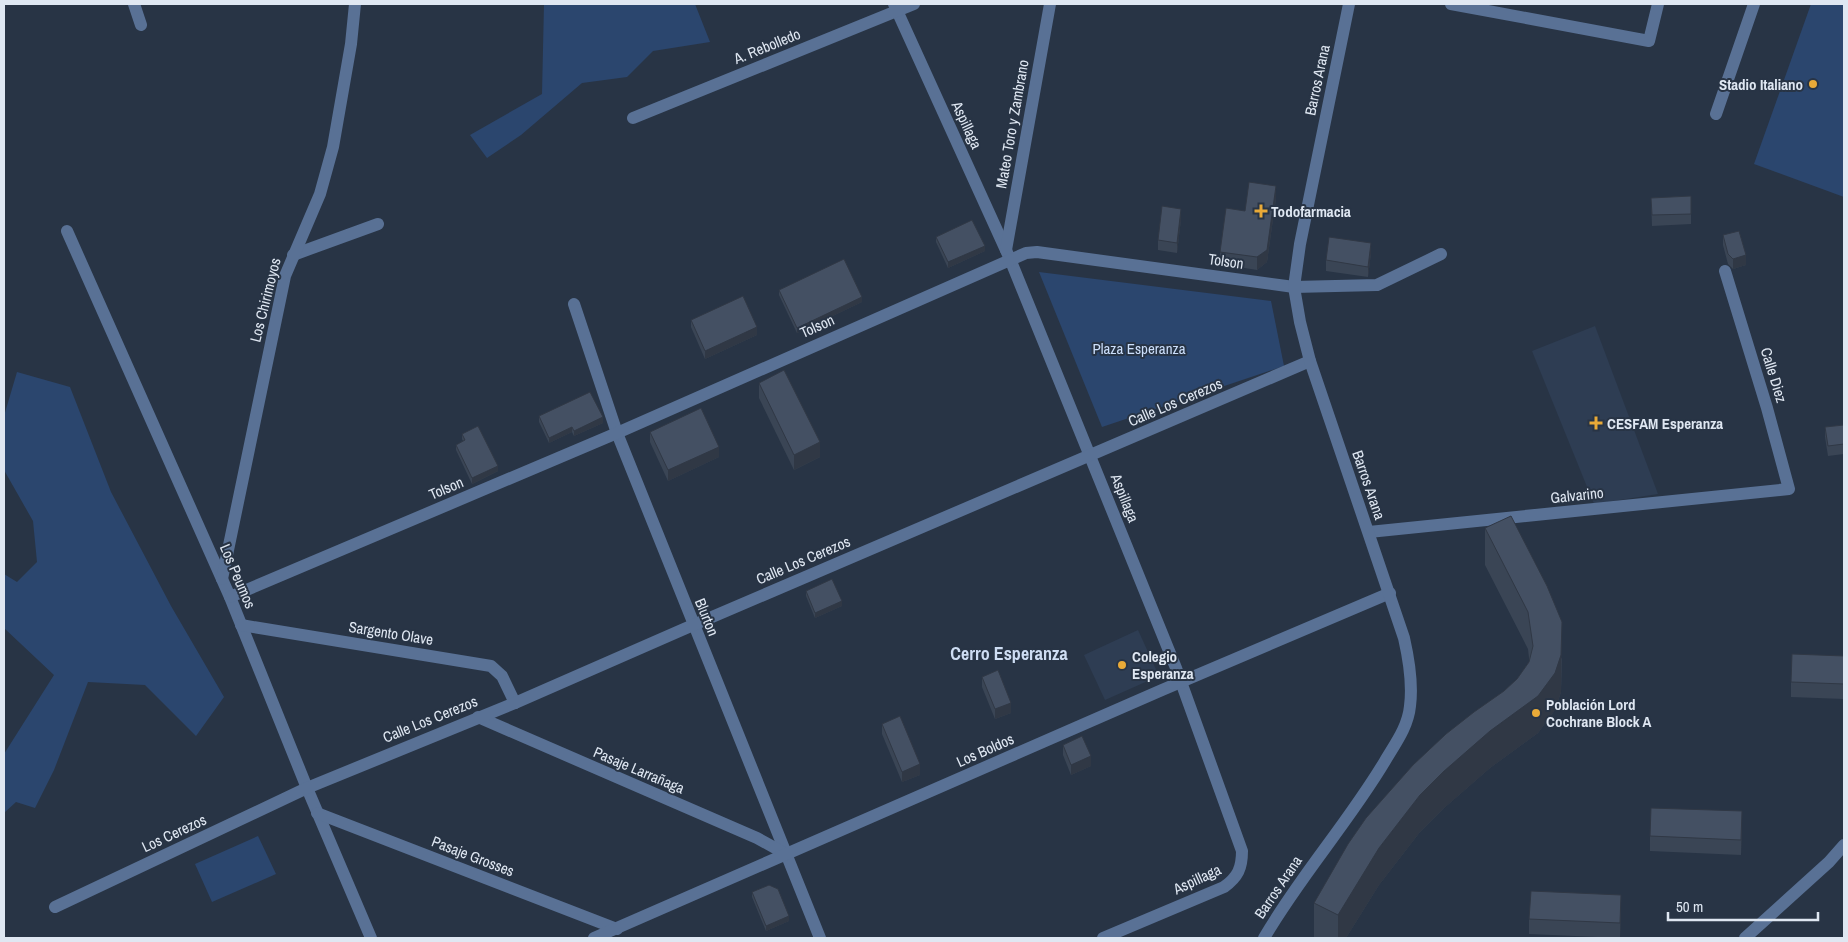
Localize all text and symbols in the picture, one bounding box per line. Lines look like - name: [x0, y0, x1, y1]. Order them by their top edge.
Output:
- street label: A. Rebolledo: [729, 23, 804, 69]
- street label: Barros Arana: [1299, 43, 1335, 117]
- street label: Mateo Toro y Zambrano: [990, 58, 1034, 190]
- place label: Stadio Italiano: [1719, 74, 1803, 95]
- marker: Stadio Italiano: [1807, 78, 1819, 90]
- street label: Aspillaga: [946, 97, 987, 153]
- place label: Todofarmacia: [1271, 201, 1351, 222]
- marker: Todofarmacia: [1255, 205, 1267, 217]
- street label: Tolson: [1207, 248, 1245, 274]
- street label: Los Chirimoyos: [244, 256, 286, 344]
- street label: Tolson: [796, 309, 838, 343]
- park label: Plaza Esperanza: [1093, 338, 1186, 359]
- street label: Calle Diez: [1756, 345, 1792, 405]
- street label: Calle Los Cerezos: [1125, 373, 1225, 431]
- place label: CESFAM Esperanza: [1607, 413, 1723, 434]
- marker: CESFAM Esperanza: [1589, 416, 1603, 430]
- street label: Barros Arana: [1347, 448, 1391, 523]
- street label: Aspillaga: [1105, 470, 1144, 526]
- street label: Tolson: [426, 471, 466, 505]
- street label: Galvarino: [1549, 482, 1605, 508]
- street label: Calle Los Cerezos: [753, 531, 853, 589]
- street label: Los Peumos: [215, 540, 261, 612]
- street label: Blurton: [690, 595, 724, 639]
- street label: Sargento Olave: [347, 616, 435, 650]
- district label: Cerro Esperanza: [950, 641, 1068, 666]
- place label: Colegio Esperanza: [1132, 646, 1194, 684]
- marker: Colegio Esperanza: [1116, 659, 1128, 671]
- street label: Calle Los Cerezos: [379, 690, 481, 748]
- place label: Población Lord Cochrane Block A: [1546, 694, 1652, 732]
- marker: Población Lord Cochrane Block A: [1530, 707, 1542, 719]
- street label: Los Boldos: [953, 728, 1017, 772]
- street label: Pasaje Larrañaga: [590, 741, 688, 799]
- street label: Los Cerezos: [138, 809, 210, 857]
- street label: Pasaje Grosses: [429, 831, 517, 881]
- street label: Barros Arana: [1249, 851, 1307, 923]
- street label: Aspillaga: [1169, 859, 1225, 900]
- scale bar: [1668, 890, 1818, 922]
- text: 50 m: [1676, 896, 1703, 917]

